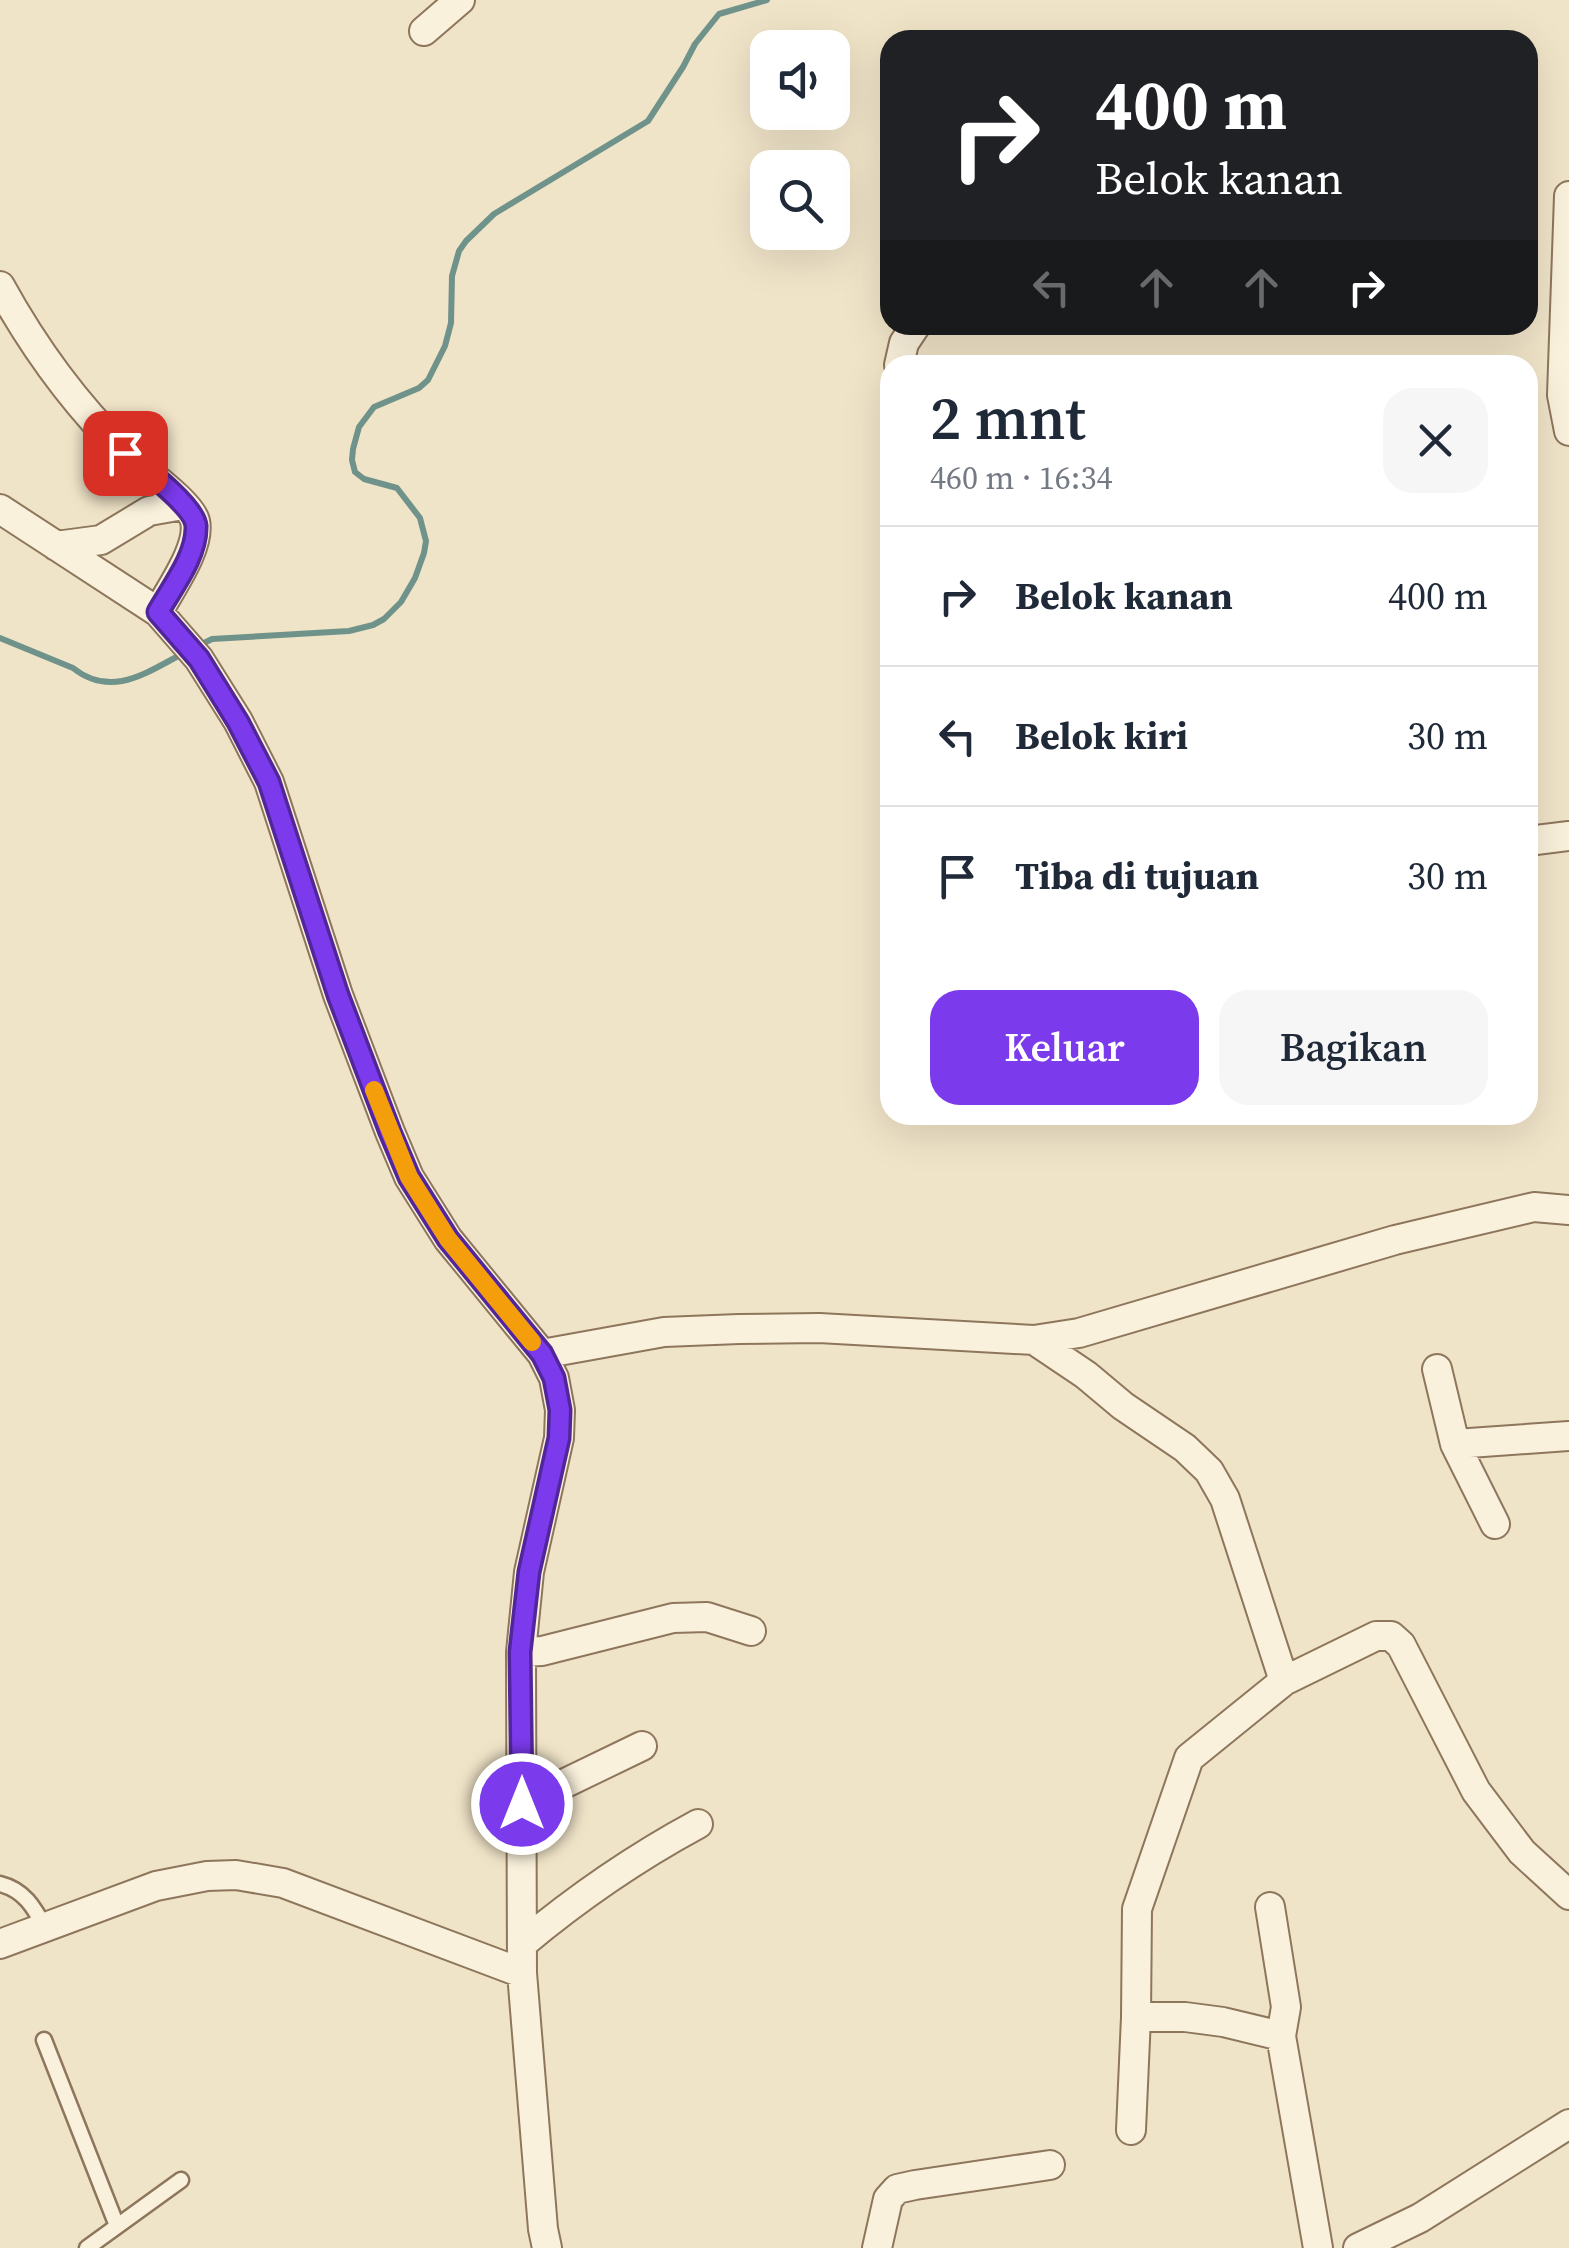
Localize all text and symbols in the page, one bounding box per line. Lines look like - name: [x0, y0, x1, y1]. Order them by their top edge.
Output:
- map controls: [750, 30, 850, 250]
- button: sound: [750, 30, 850, 130]
- text: 400 m: [1095, 56, 1287, 152]
- icon: right: [930, 70, 1060, 200]
- text: Belok kanan: [1095, 147, 1343, 209]
- button: search: [750, 150, 850, 250]
- icon: left: [1024, 260, 1079, 315]
- icon: ahead: [1129, 260, 1184, 315]
- icon: ahead: [1234, 260, 1289, 315]
- icon: right: [1339, 260, 1394, 315]
- text: 2 mnt: [930, 377, 1086, 459]
- button: close: [1383, 388, 1488, 493]
- pin: [83, 411, 168, 496]
- icon: arrive: [98, 426, 153, 481]
- text: 460 m · 16:34: [930, 456, 1112, 500]
- icon: right: [930, 569, 985, 624]
- text: Belok kanan: [1015, 570, 1233, 622]
- text: 400 m: [1388, 570, 1488, 622]
- icon: left: [930, 709, 985, 764]
- text: Belok kiri: [1015, 710, 1188, 762]
- text: 30 m: [1407, 710, 1488, 762]
- icon: arrive: [930, 849, 985, 904]
- text: Tiba di tujuan: [1015, 850, 1259, 902]
- text: 30 m: [1407, 850, 1488, 902]
- button: Keluar: [930, 990, 1199, 1105]
- button: Bagikan: [1219, 990, 1488, 1105]
- position arrow: [470, 1752, 574, 1856]

